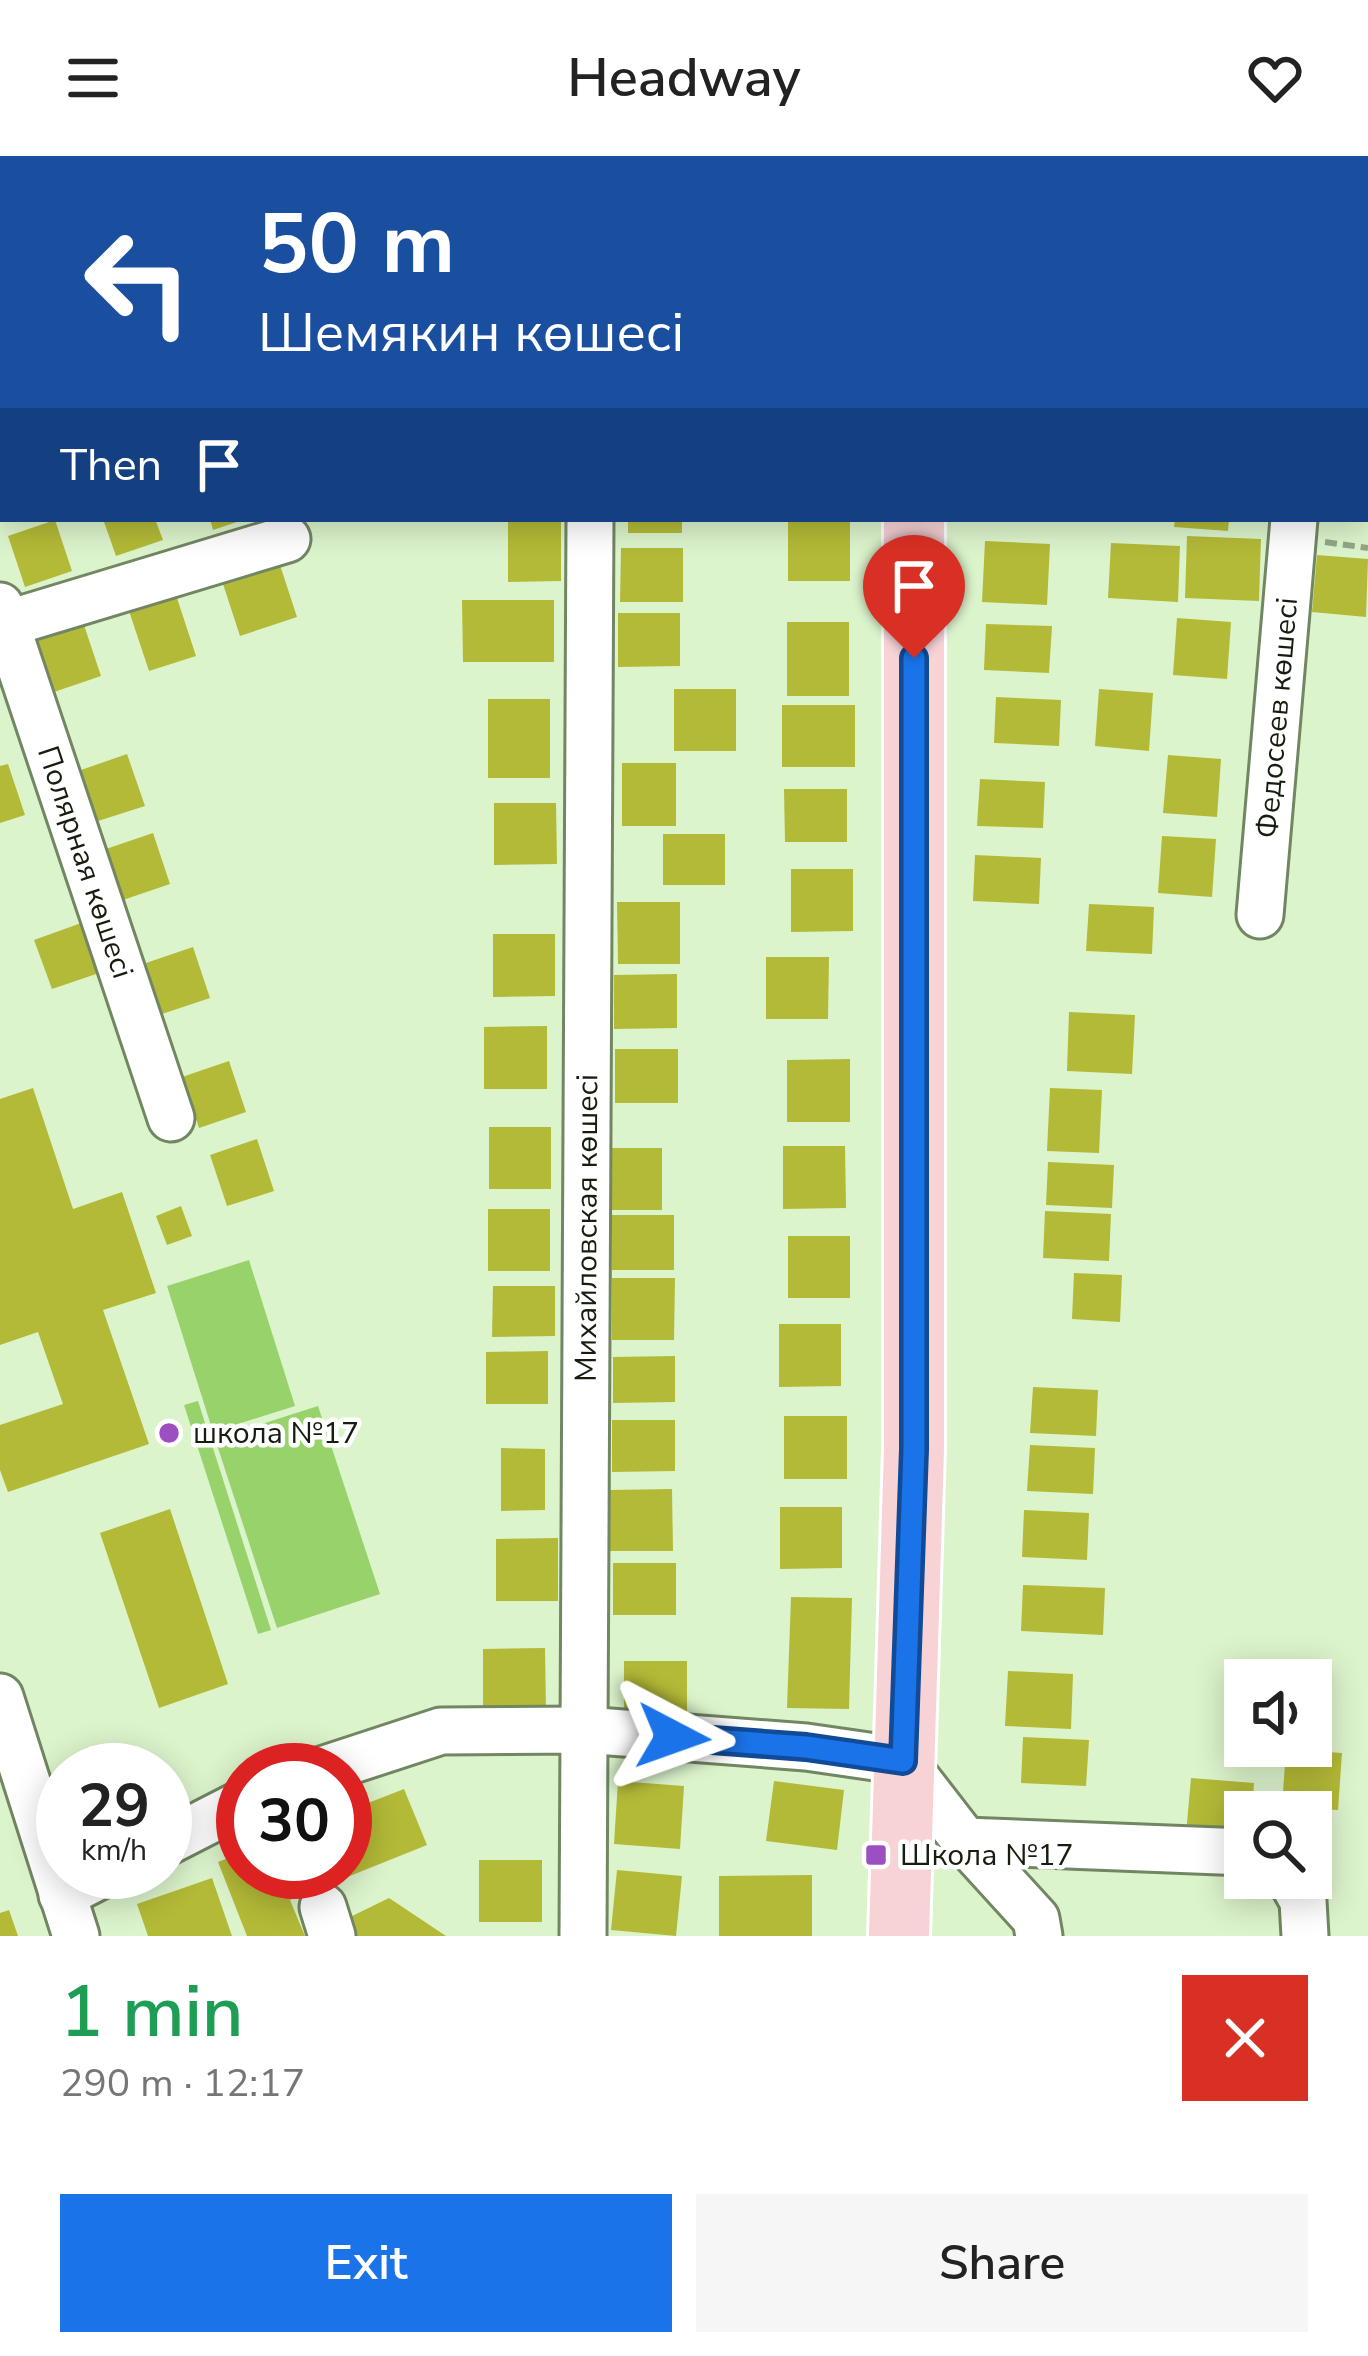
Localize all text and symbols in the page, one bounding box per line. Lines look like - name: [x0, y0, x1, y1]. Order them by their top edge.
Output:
- text: Headway: [567, 41, 801, 115]
- icon: menu: [60, 45, 126, 111]
- icon: heart: [1242, 45, 1308, 111]
- text: 50 m: [258, 187, 455, 302]
- icon: left: [60, 204, 216, 360]
- text: Шемякин көшесі: [258, 296, 684, 370]
- icon: arrive: [186, 432, 252, 498]
- text: Then: [60, 435, 162, 496]
- pin: [863, 535, 965, 658]
- icon: arrive: [881, 553, 947, 619]
- street label: Федосеев көшесі: [1246, 596, 1308, 840]
- street label: Полярная көшесі: [28, 740, 143, 984]
- street label: Михайловская көшесі: [565, 1074, 608, 1382]
- place label: школа №17: [193, 1413, 359, 1454]
- marker: школа №17: [156, 1420, 182, 1446]
- map controls: [1224, 1659, 1332, 1899]
- button: sound: [1224, 1659, 1332, 1767]
- position arrow: [610, 1674, 736, 1800]
- speed limit sign: 30: [216, 1743, 372, 1899]
- text: 29: [78, 1765, 150, 1847]
- button: search: [1224, 1791, 1332, 1899]
- text: km/h: [81, 1830, 147, 1871]
- place label: Школа №17: [900, 1835, 1074, 1876]
- marker: Школа №17: [863, 1842, 889, 1868]
- text: 1 min: [60, 1963, 243, 2061]
- button: close: [1182, 1975, 1308, 2101]
- text: 290 m · 12:17: [60, 2057, 305, 2110]
- button: Exit: [60, 2194, 672, 2332]
- button: Share: [696, 2194, 1308, 2332]

